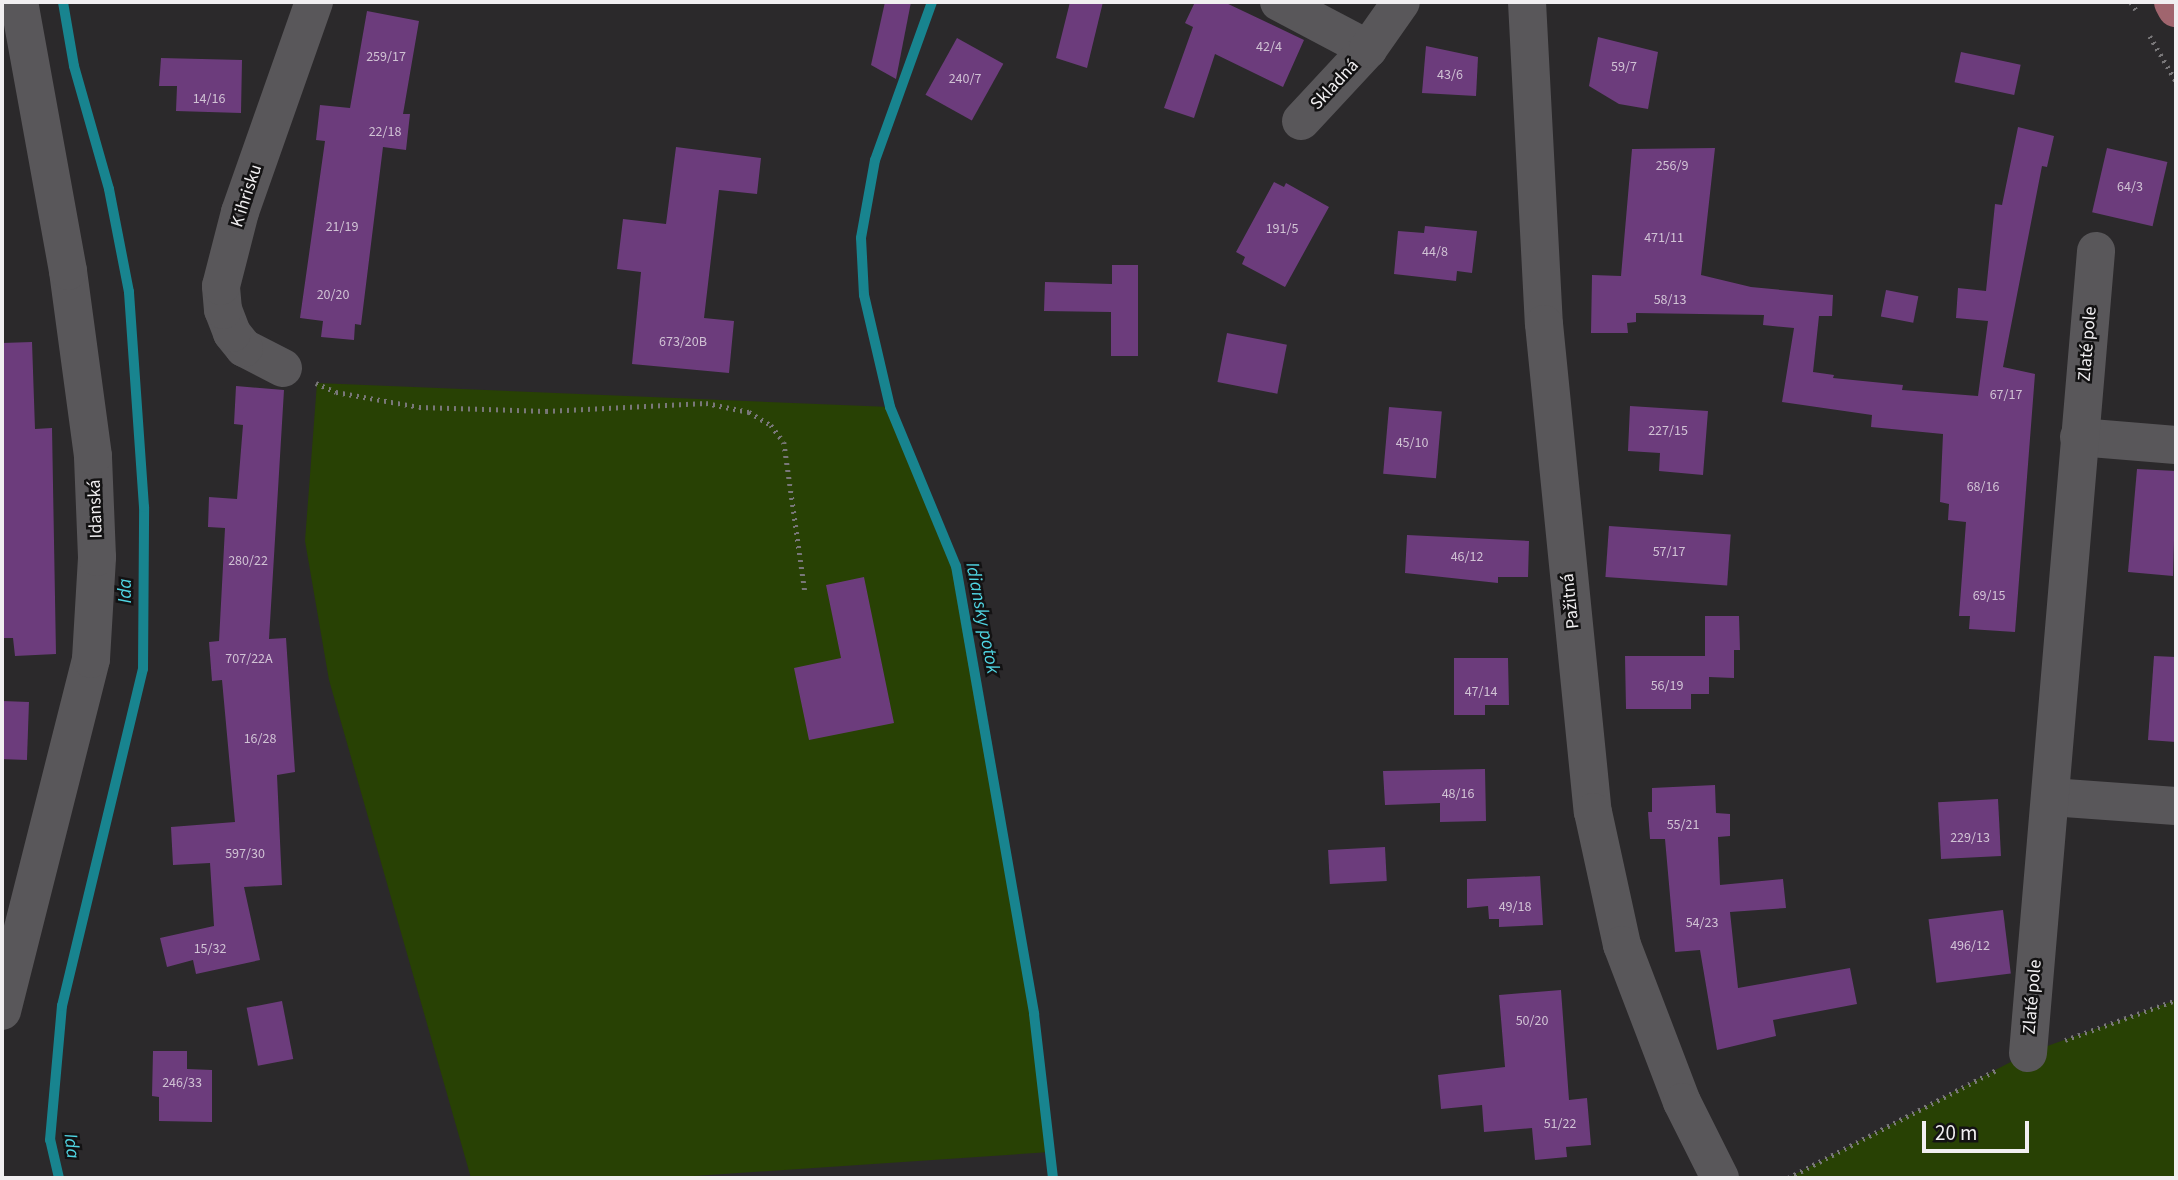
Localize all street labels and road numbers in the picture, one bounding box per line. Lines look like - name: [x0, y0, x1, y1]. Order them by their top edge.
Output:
- street label: Skladná: [1306, 55, 1364, 115]
- street label: K ihrisku: [227, 162, 267, 230]
- street label: Zlaté pole: [2074, 306, 2102, 382]
- street label: Idanská: [84, 479, 108, 539]
- street label: Pažitná: [1557, 572, 1585, 630]
- street label: Zlaté pole: [2019, 959, 2047, 1035]

